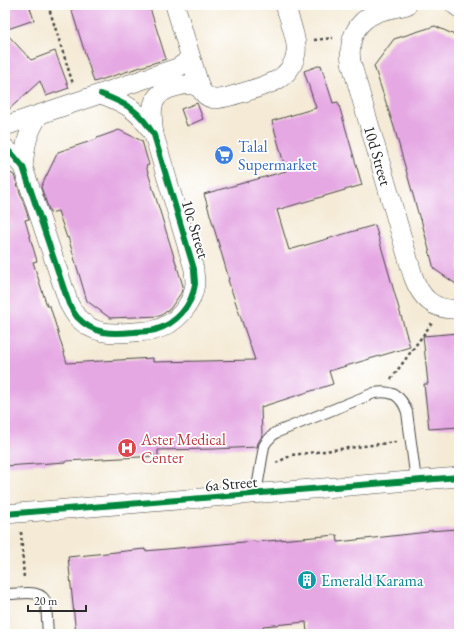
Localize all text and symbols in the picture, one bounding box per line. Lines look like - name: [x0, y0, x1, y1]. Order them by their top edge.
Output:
- street label: 10d Street: [359, 123, 396, 188]
- place label: Talal Supermarket: [238, 136, 317, 175]
- supermarket icon: Talal Supermarket: [213, 144, 235, 166]
- street label: 10c Street: [177, 197, 214, 261]
- place label: Aster Medical Center: [140, 429, 226, 468]
- hospital icon: Aster Medical Center: [116, 437, 138, 459]
- street label: 6a Street: [204, 471, 258, 496]
- building icon: Emerald Karama: [296, 569, 318, 591]
- place label: Emerald Karama: [321, 570, 424, 591]
- scale bar: [28, 587, 86, 613]
- text: 20 m: [34, 593, 58, 609]

